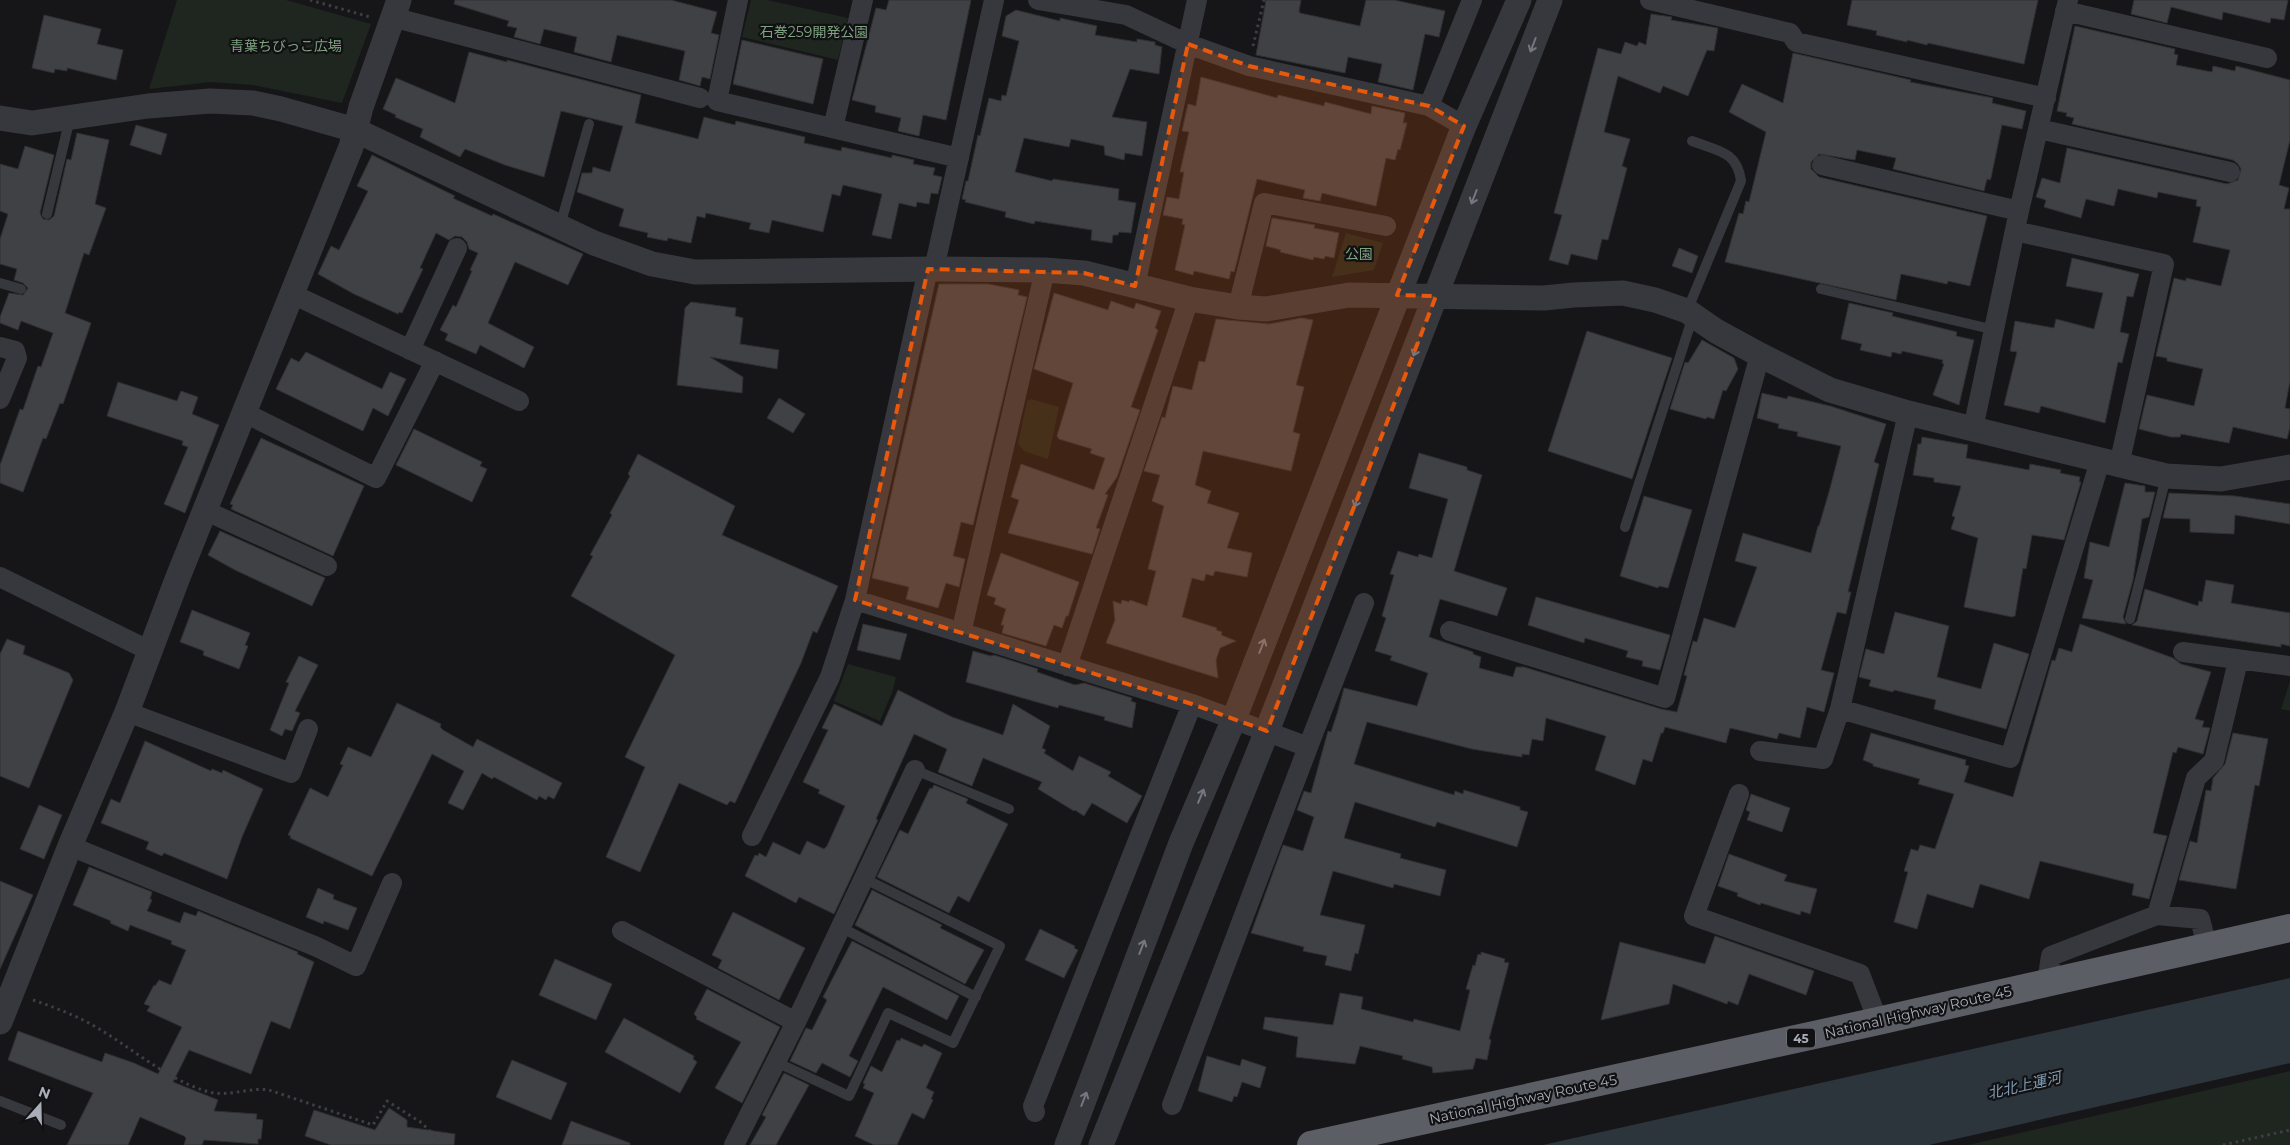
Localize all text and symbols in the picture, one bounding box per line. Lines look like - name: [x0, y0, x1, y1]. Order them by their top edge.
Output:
- park label: 石巻259開発公園: [760, 23, 868, 41]
- park label: 青葉ちびっこ広場: [230, 37, 342, 55]
- one-way arrow: [1528, 37, 1537, 53]
- one-way arrow: [1469, 189, 1478, 204]
- park label: 公園: [1345, 245, 1373, 263]
- one-way arrow: [1411, 341, 1420, 356]
- one-way arrow: [1352, 492, 1361, 507]
- one-way arrow: [1258, 638, 1267, 654]
- one-way arrow: [1197, 789, 1206, 804]
- one-way arrow: [1138, 940, 1147, 955]
- street label: National Highway Route 45: [1823, 982, 2013, 1042]
- road number: 45: [1787, 1028, 1815, 1048]
- water label: 北北上運河: [1985, 1067, 2066, 1103]
- street label: National Highway Route 45: [1428, 1070, 1619, 1128]
- north arrow: [15, 1080, 65, 1130]
- text: N: [36, 1082, 53, 1103]
- one-way arrow: [1080, 1092, 1089, 1108]

